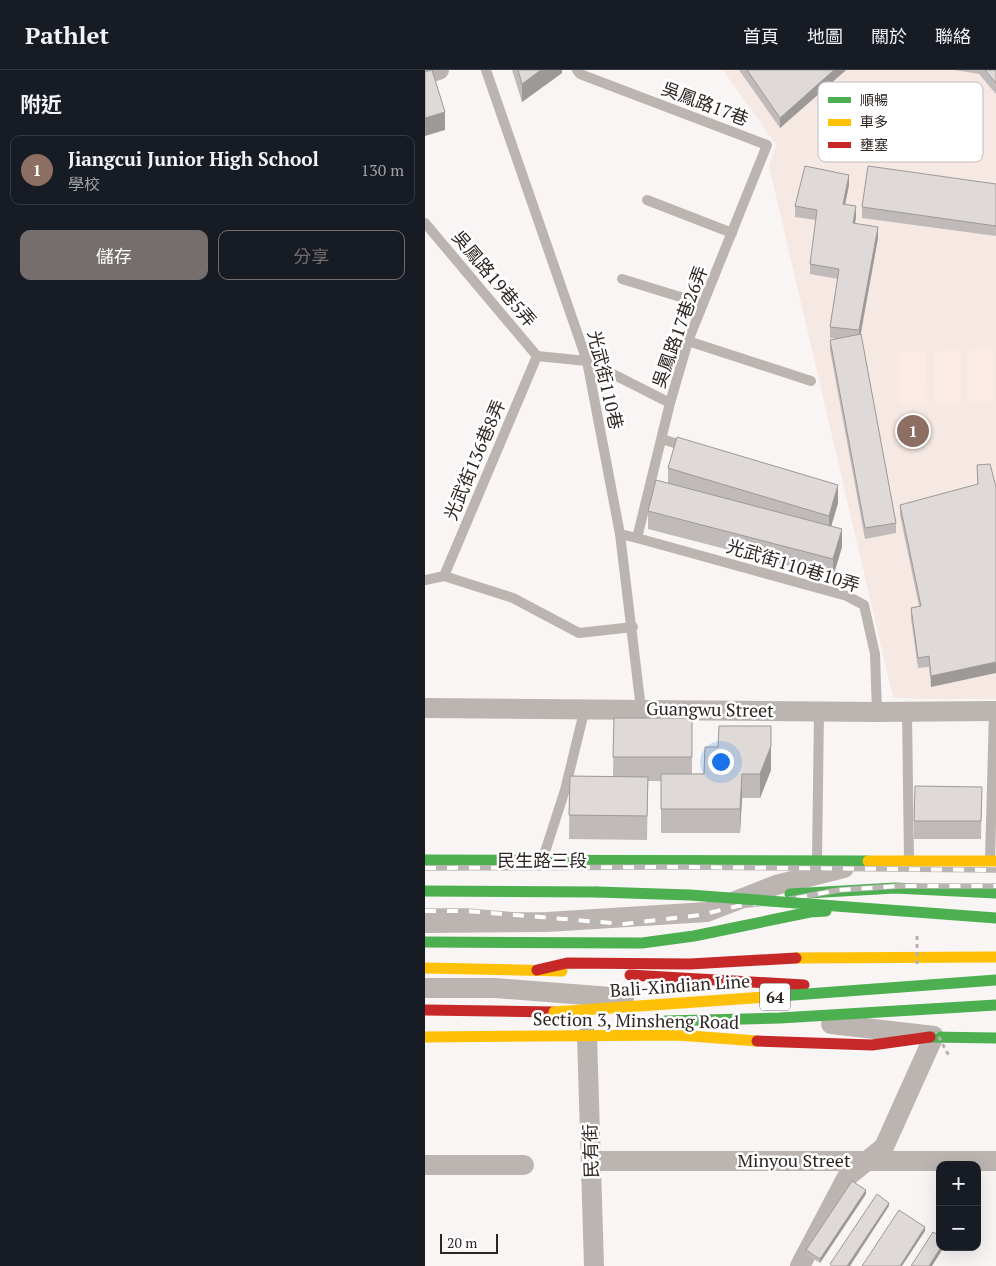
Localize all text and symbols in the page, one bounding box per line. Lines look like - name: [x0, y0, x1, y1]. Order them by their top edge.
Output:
- text: Pathlet: [25, 19, 109, 51]
- text: 首頁: [743, 24, 779, 48]
- text: 地圖: [807, 24, 843, 48]
- text: 關於: [871, 24, 907, 48]
- text: 聯絡: [935, 24, 971, 48]
- street label: 吳鳳路17巷: [658, 76, 752, 131]
- legend: [818, 82, 983, 162]
- text: 附近: [20, 90, 62, 118]
- text: 順暢: [860, 90, 888, 109]
- text: 車多: [860, 112, 888, 131]
- text: 壅塞: [860, 135, 888, 154]
- text: Jiangcui Junior High School: [68, 146, 319, 171]
- text: 1: [32, 159, 42, 181]
- text: 130 m: [361, 159, 404, 181]
- text: 學校: [68, 173, 100, 195]
- street label: 吳鳳路19巷5弄: [447, 225, 542, 332]
- button: 儲存: [20, 230, 208, 280]
- button: 分享: [218, 230, 405, 280]
- street label: 吳鳳路17巷26弄: [646, 262, 712, 391]
- street label: 光武街110巷: [583, 328, 629, 432]
- street label: 光武街136巷8弄: [438, 396, 510, 523]
- pin: 1: [897, 412, 929, 450]
- street label: 光武街110巷10弄: [724, 533, 863, 597]
- street label: Guangwu Street: [646, 696, 774, 722]
- your location: [708, 749, 734, 775]
- street label: 民生路三段: [497, 848, 587, 872]
- street label: Bali-Xindian Line: [609, 968, 751, 1002]
- road number: 64: [760, 984, 790, 1010]
- street label: Section 3, Minsheng Road: [533, 1006, 739, 1034]
- street label: 民有街: [577, 1124, 603, 1178]
- street label: Minyou Street: [737, 1148, 851, 1172]
- map controls: [936, 1161, 981, 1251]
- button: +: [936, 1161, 981, 1206]
- button: −: [936, 1206, 981, 1251]
- scale bar: [440, 1231, 497, 1254]
- text: 20 m: [447, 1233, 477, 1252]

